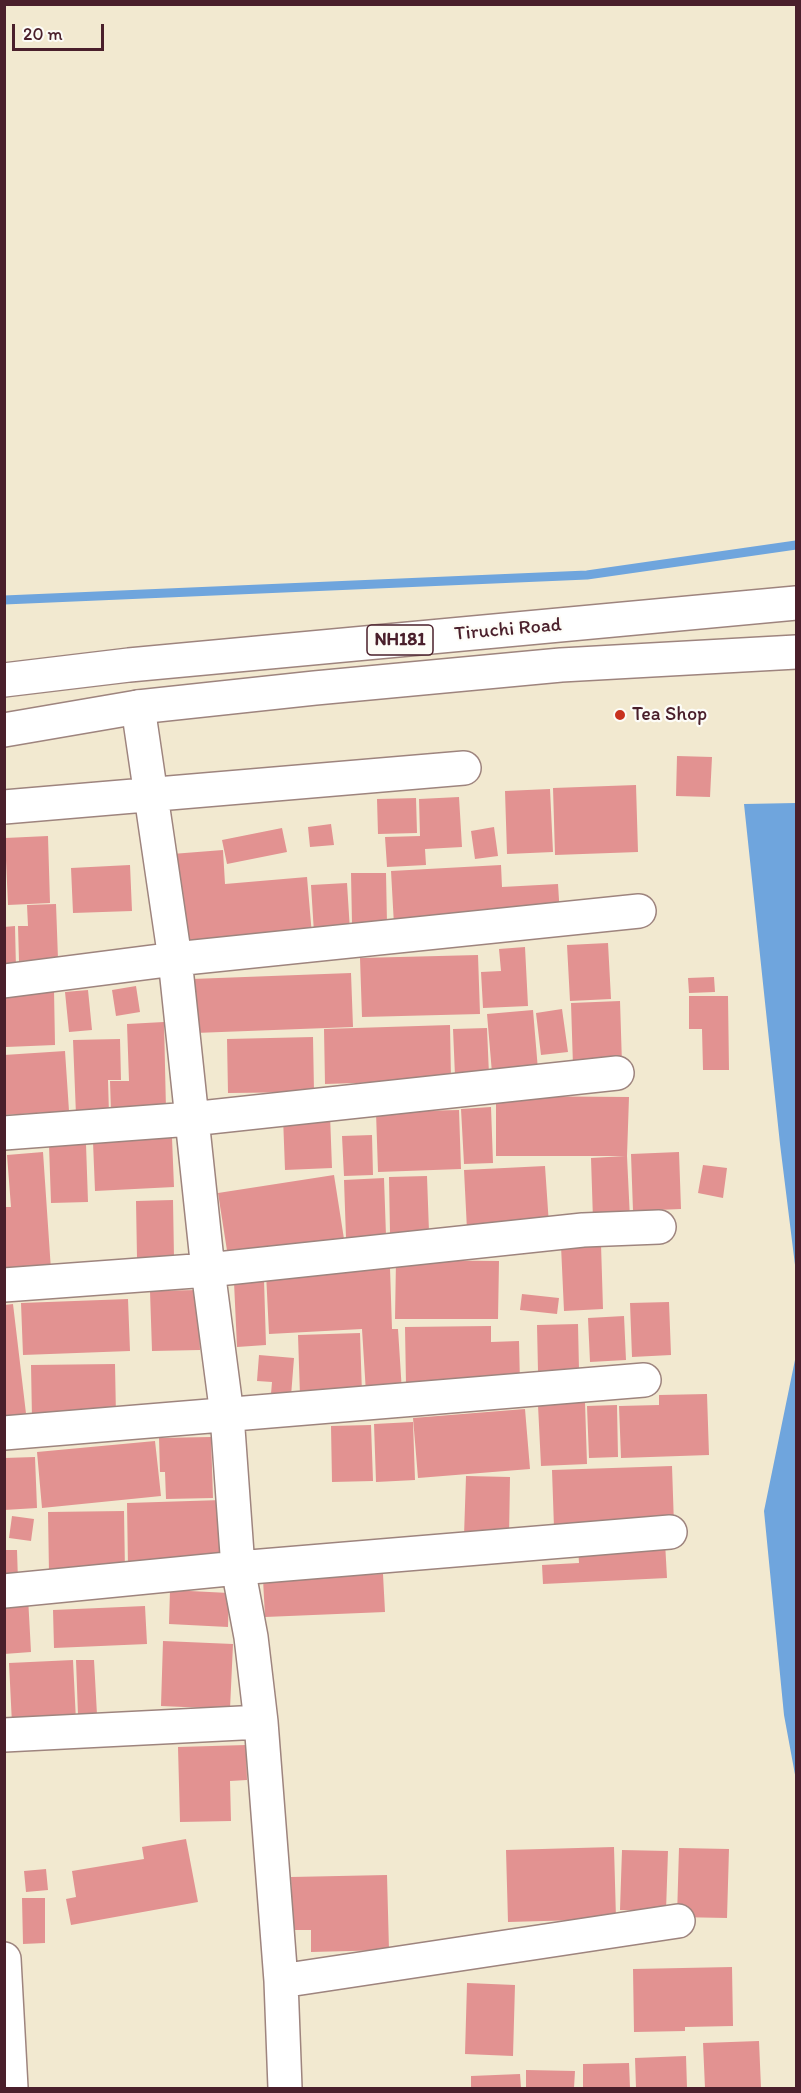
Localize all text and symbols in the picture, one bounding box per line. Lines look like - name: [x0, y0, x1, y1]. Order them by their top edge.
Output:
- scale bar: [15, 12, 106, 50]
- text: 20 m: [23, 23, 63, 45]
- street label: Tiruchi Road: [453, 613, 563, 647]
- road number: NH181: [367, 625, 433, 655]
- place label: Tea Shop: [632, 703, 707, 727]
- marker: Tea Shop: [613, 708, 627, 722]

